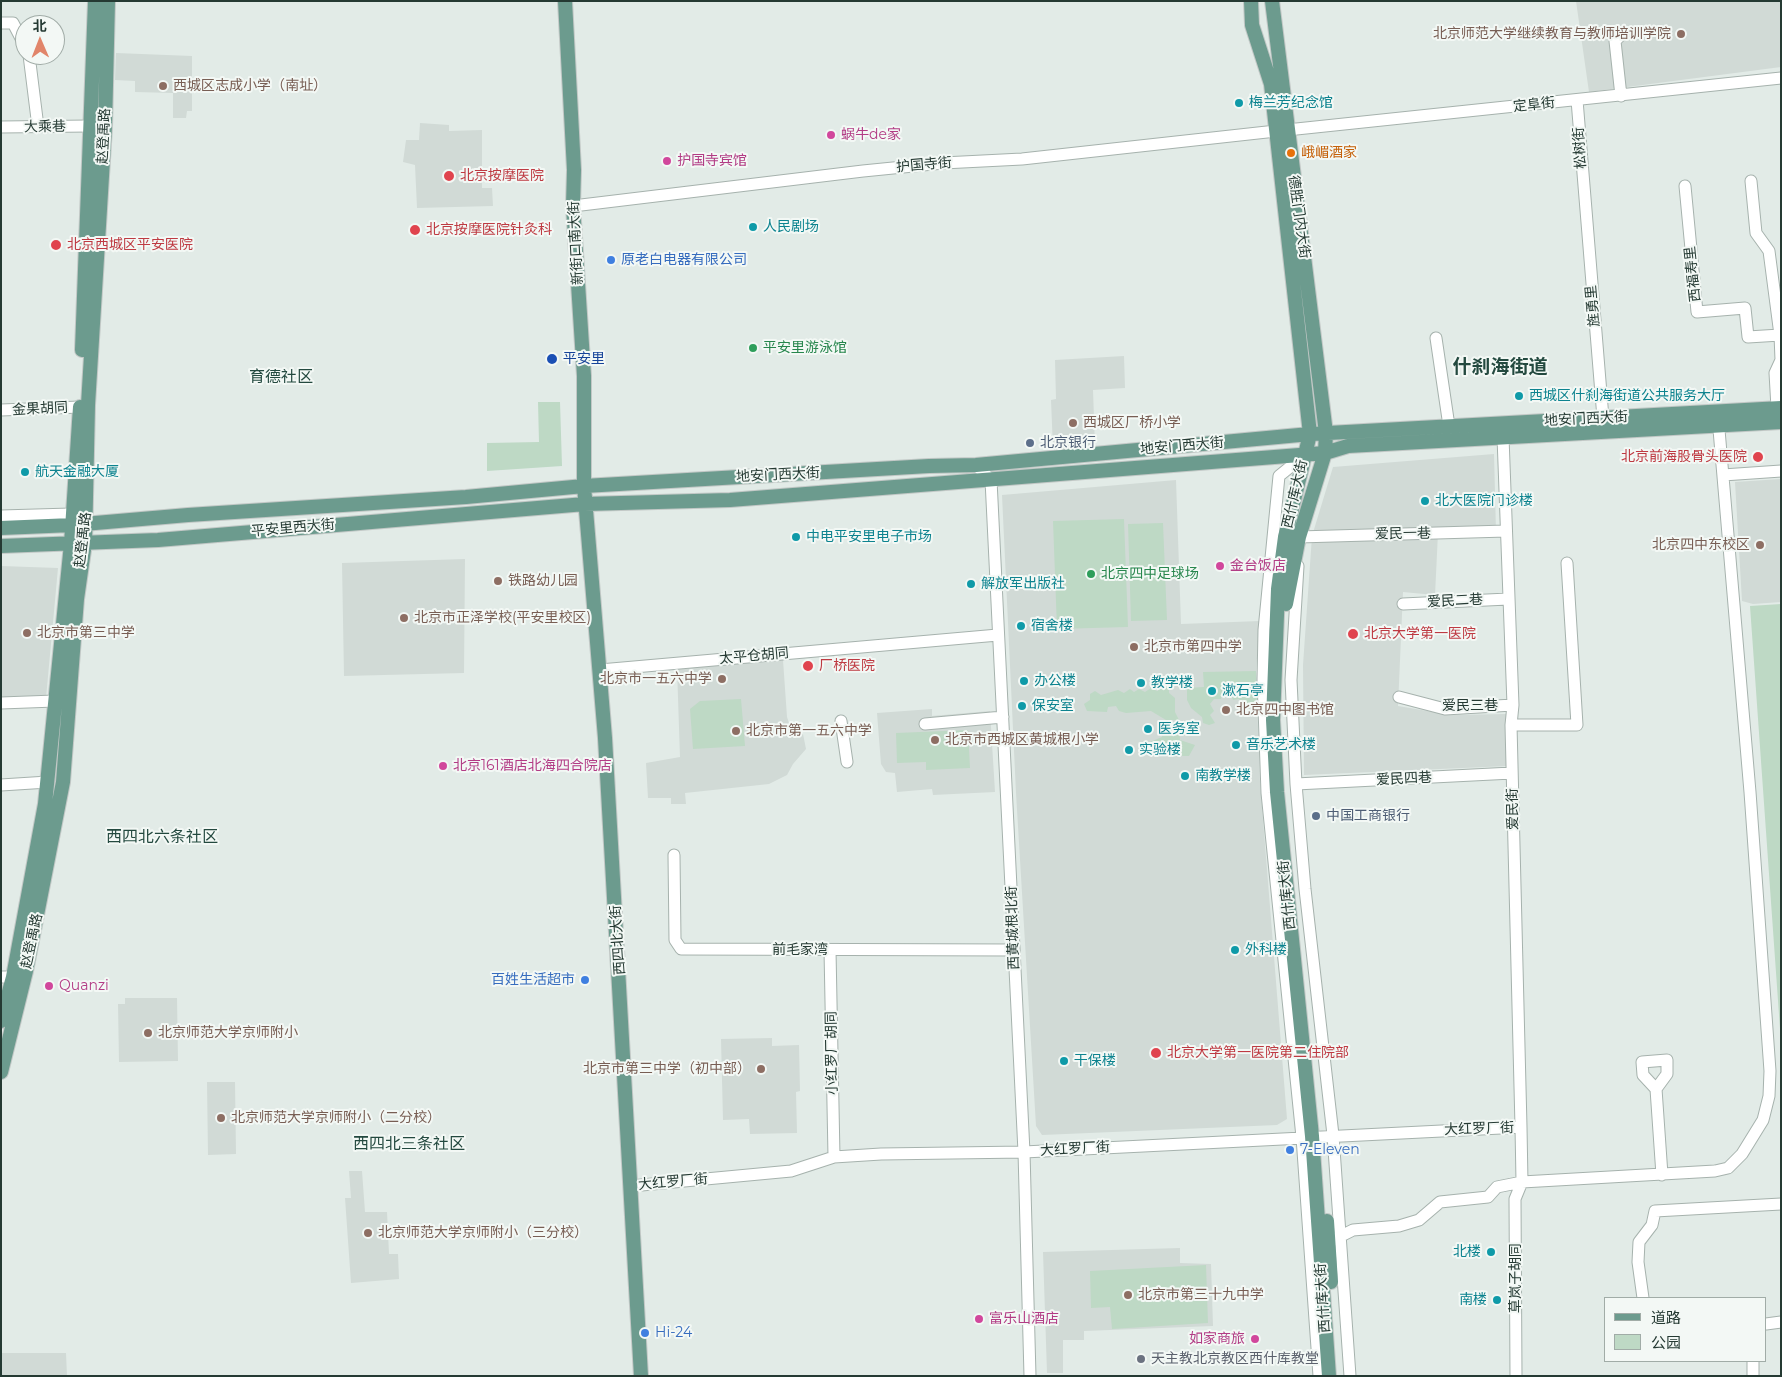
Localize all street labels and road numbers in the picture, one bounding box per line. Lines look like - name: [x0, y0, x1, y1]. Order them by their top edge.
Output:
- street label: 定阜街: [1512, 94, 1556, 116]
- street label: 赵登禹路: [94, 108, 114, 164]
- street label: 大乘巷: [24, 118, 66, 136]
- street label: 松树街: [1570, 126, 1590, 170]
- street label: 护国寺街: [895, 154, 953, 176]
- street label: 德胜门内大街: [1285, 174, 1313, 260]
- street label: 新街口南大街: [565, 201, 587, 285]
- street label: 西福寿里: [1682, 245, 1704, 303]
- street label: 旌勇里: [1583, 284, 1603, 328]
- street label: 金果胡同: [12, 399, 68, 419]
- street label: 地安门西大街: [1544, 408, 1628, 430]
- street label: 地安门西大街: [1139, 434, 1225, 458]
- street label: 西什库大街: [1279, 458, 1311, 530]
- street label: 地安门西大街: [736, 464, 820, 486]
- street label: 赵登禹路: [71, 511, 95, 569]
- street label: 平安里西大街: [250, 516, 336, 540]
- street label: 爱民一巷: [1375, 525, 1431, 543]
- street label: 爱民二巷: [1427, 591, 1483, 611]
- street label: 太平仓胡同: [718, 645, 790, 667]
- street label: 爱民三巷: [1442, 698, 1498, 714]
- street label: 爱民四巷: [1376, 769, 1432, 789]
- street label: 爱民街: [1504, 788, 1522, 830]
- street label: 西什库大街: [1275, 859, 1299, 931]
- street label: 西黄城根北街: [1003, 886, 1023, 970]
- street label: 西四北大街: [607, 904, 629, 976]
- street label: 赵登禹路: [18, 912, 46, 970]
- street label: 前毛家湾: [772, 942, 828, 958]
- street label: 小红罗厂胡同: [823, 1011, 841, 1095]
- street label: 大红罗厂街: [1444, 1119, 1514, 1139]
- street label: 大红罗厂街: [1040, 1139, 1110, 1159]
- street label: 大红罗厂街: [637, 1171, 709, 1193]
- street label: 草岚子胡同: [1508, 1243, 1524, 1313]
- street label: 西什库大街: [1312, 1262, 1334, 1334]

